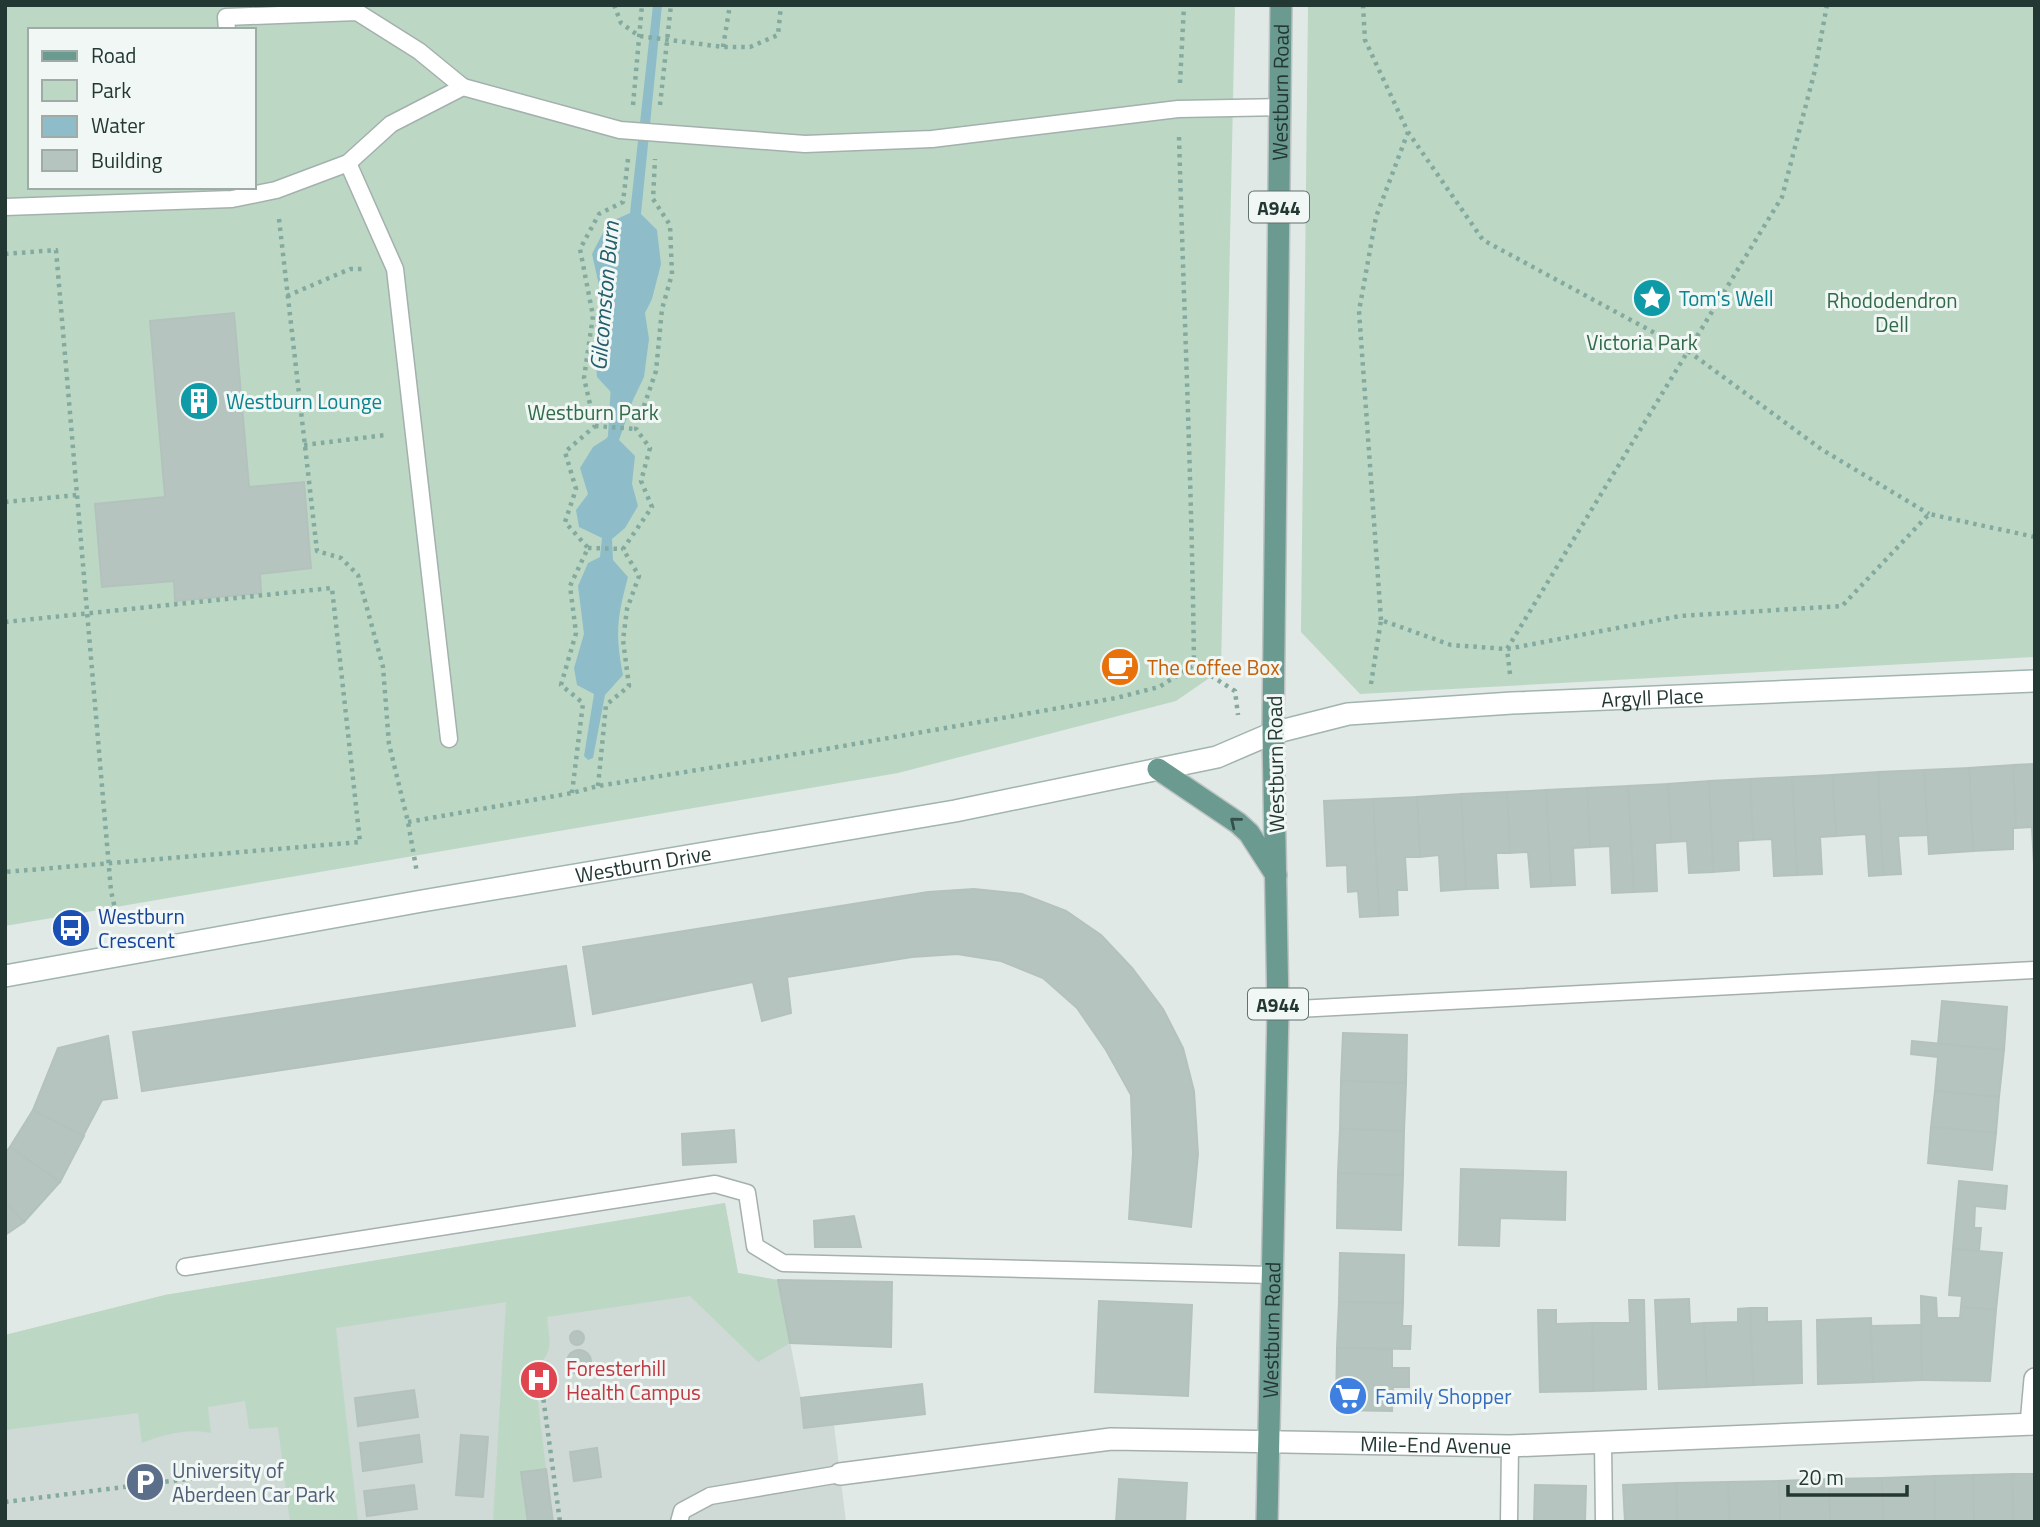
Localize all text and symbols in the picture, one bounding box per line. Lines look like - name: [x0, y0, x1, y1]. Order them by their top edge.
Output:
- street label: Westburn Road: [1263, 24, 1297, 161]
- legend: [28, 28, 256, 189]
- text: Road: [91, 39, 136, 71]
- text: Park: [91, 74, 131, 106]
- text: Water: [91, 109, 145, 141]
- text: Building: [91, 144, 163, 176]
- road number: A944: [1249, 192, 1309, 223]
- water label: Gilcomston Burn: [580, 219, 628, 372]
- place icon: Tom's Well: [1631, 277, 1673, 319]
- place label: Tom's Well: [1679, 282, 1774, 314]
- park label: Rhododendron Dell: [1826, 284, 1958, 340]
- park label: Victoria Park: [1586, 326, 1698, 358]
- building icon: Westburn Lounge: [178, 380, 220, 422]
- place label: Westburn Lounge: [226, 385, 382, 417]
- park label: Westburn Park: [527, 396, 659, 428]
- cafe icon: The Coffee Box: [1099, 646, 1141, 688]
- place label: The Coffee Box: [1147, 651, 1280, 683]
- street label: Argyll Place: [1601, 679, 1704, 715]
- street label: Westburn Road: [1258, 695, 1292, 833]
- one-way arrow: [1231, 817, 1243, 830]
- street label: Westburn Drive: [573, 836, 714, 891]
- place label: Westburn Crescent: [98, 900, 185, 956]
- bus stop icon: Westburn Crescent: [50, 907, 92, 949]
- road number: A944: [1248, 988, 1308, 1020]
- street label: Westburn Road: [1254, 1261, 1289, 1399]
- place label: Foresterhill Health Campus: [566, 1352, 701, 1408]
- hospital icon: Foresterhill Health Campus: [518, 1359, 560, 1401]
- supermarket icon: Family Shopper: [1327, 1375, 1369, 1417]
- place label: Family Shopper: [1375, 1380, 1511, 1412]
- street label: Mile-End Avenue: [1360, 1427, 1512, 1462]
- place label: University of Aberdeen Car Park: [172, 1454, 335, 1510]
- scale bar: [1788, 1454, 1907, 1498]
- parking icon: University of Aberdeen Car Park: [124, 1461, 166, 1503]
- text: 20 m: [1798, 1461, 1844, 1493]

